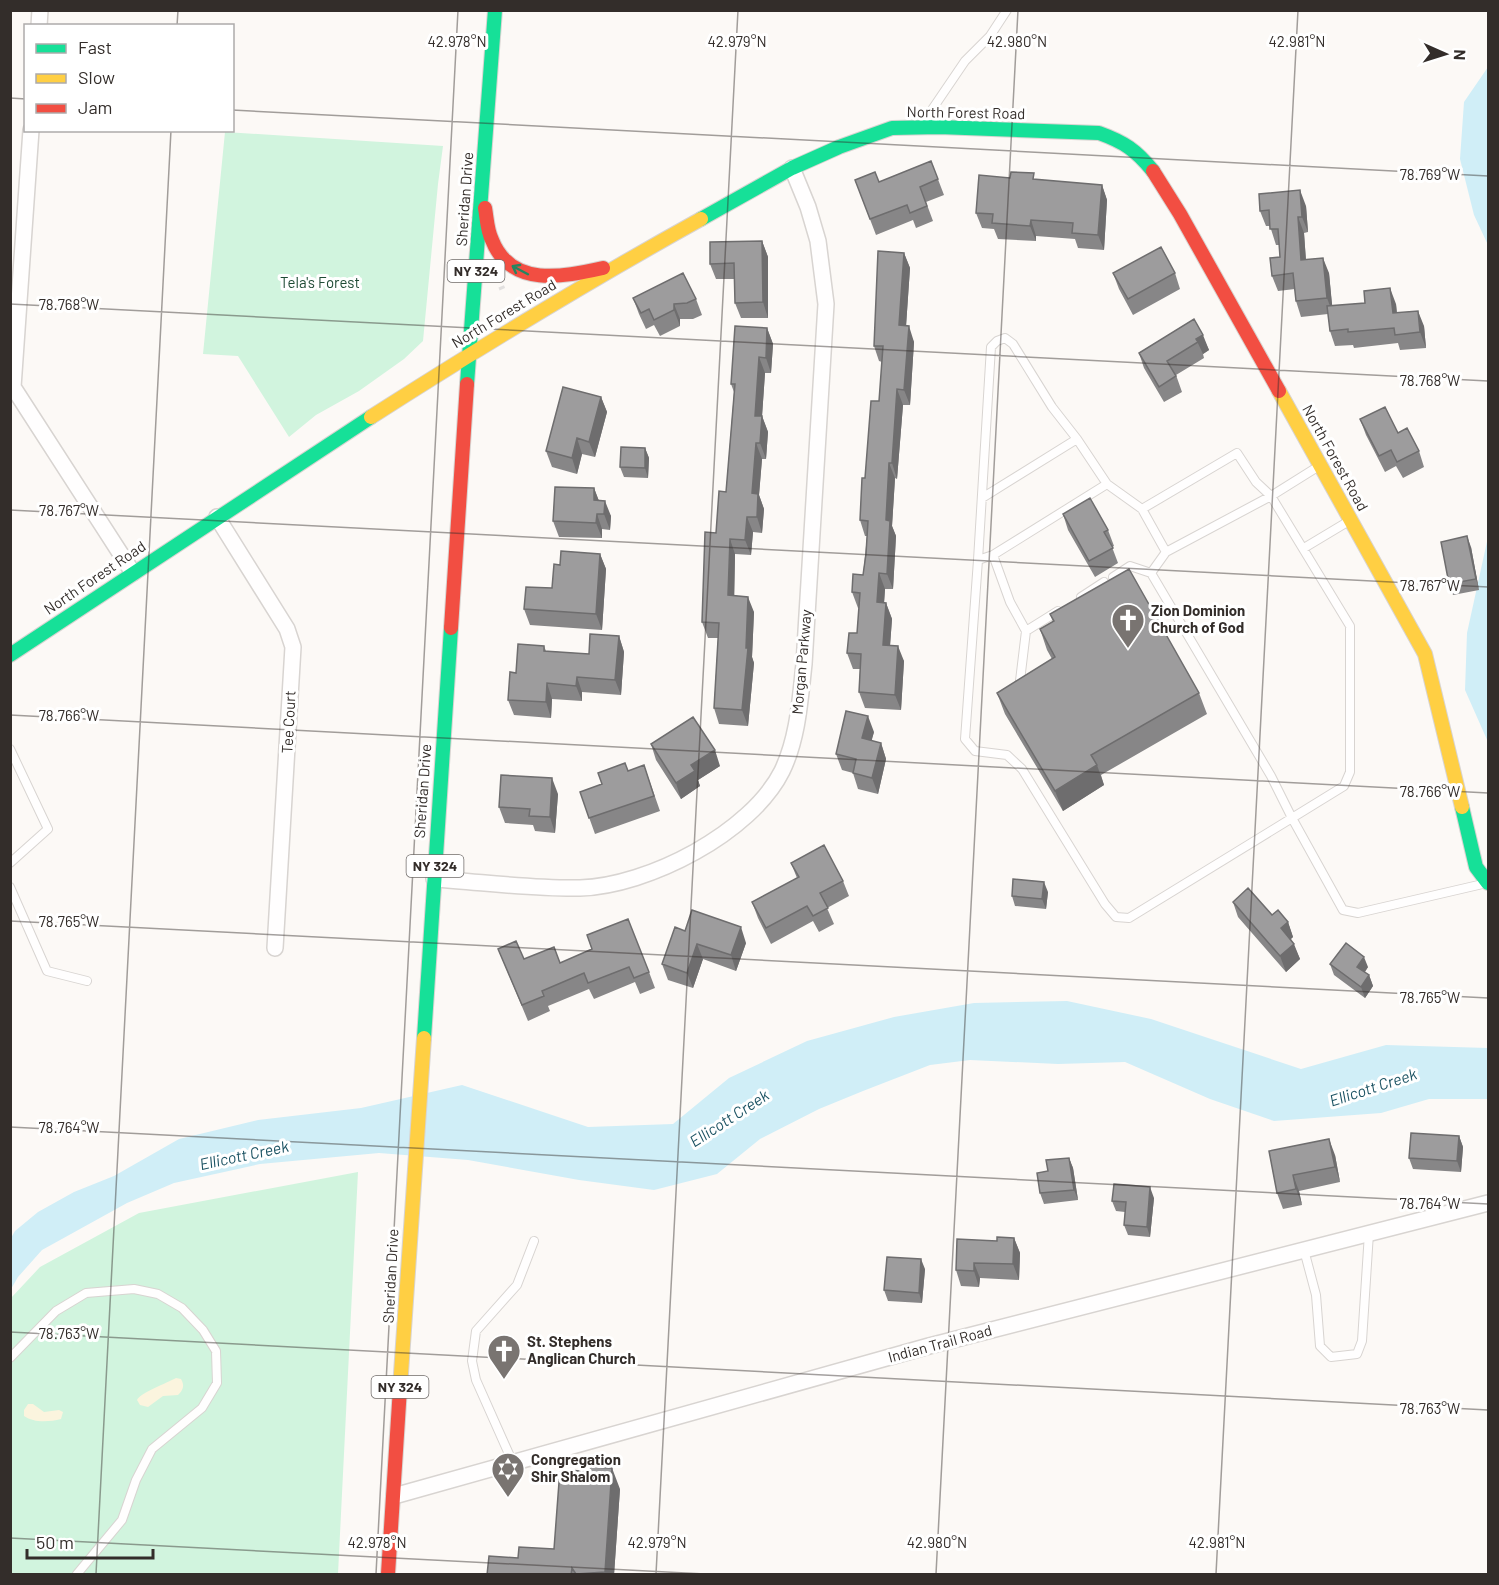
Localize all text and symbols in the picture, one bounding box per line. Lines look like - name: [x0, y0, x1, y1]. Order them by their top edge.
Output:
- legend: [24, 24, 234, 132]
- north arrow: [1415, 24, 1475, 84]
- text: 42.978°N: [427, 32, 487, 50]
- text: 42.979°N: [707, 32, 767, 50]
- text: 42.980°N: [987, 32, 1047, 50]
- text: 42.981°N: [1269, 32, 1325, 50]
- text: Fast: [78, 36, 112, 58]
- text: N: [1451, 49, 1470, 61]
- text: Slow: [78, 66, 115, 88]
- text: Jam: [78, 96, 112, 118]
- street label: North Forest Road: [907, 102, 1026, 122]
- street label: Sheridan Drive: [452, 151, 476, 247]
- text: 78.769°W: [1400, 165, 1460, 183]
- road number: NY 324: [448, 260, 504, 282]
- one-way arrow: [512, 264, 529, 276]
- park label: Tela's Forest: [280, 273, 360, 291]
- street label: North Forest Road: [448, 275, 559, 351]
- text: 78.768°W: [39, 295, 99, 313]
- text: 78.768°W: [1400, 371, 1460, 389]
- street label: North Forest Road: [1299, 401, 1373, 514]
- text: 78.767°W: [39, 501, 99, 519]
- street label: North Forest Road: [40, 537, 149, 618]
- text: 78.767°W: [1400, 576, 1460, 594]
- place label: Zion Dominion Church of God: [1151, 601, 1245, 636]
- church icon: Zion Dominion Church of God: [1110, 602, 1146, 649]
- street label: Morgan Parkway: [787, 608, 815, 715]
- street label: Tee Court: [277, 690, 299, 754]
- text: 78.766°W: [39, 706, 99, 724]
- street label: Sheridan Drive: [410, 743, 434, 839]
- text: 78.766°W: [1400, 782, 1460, 800]
- road number: NY 324: [406, 855, 464, 877]
- text: 78.765°W: [39, 912, 99, 930]
- text: 78.765°W: [1400, 988, 1460, 1006]
- water label: Ellicott Creek: [1327, 1063, 1419, 1110]
- water label: Ellicott Creek: [686, 1085, 772, 1150]
- text: 78.764°W: [38, 1118, 100, 1136]
- water label: Ellicott Creek: [198, 1136, 290, 1173]
- text: 78.764°W: [1399, 1194, 1461, 1212]
- street label: Sheridan Drive: [379, 1228, 401, 1324]
- street label: Indian Trail Road: [886, 1321, 994, 1366]
- text: 78.763°W: [39, 1324, 99, 1342]
- place label: St. Stephens Anglican Church: [527, 1332, 636, 1367]
- church icon: St. Stephens Anglican Church: [486, 1333, 522, 1380]
- road number: NY 324: [372, 1376, 428, 1398]
- text: 78.763°W: [1400, 1399, 1460, 1417]
- place label: Congregation Shir Shalom: [531, 1450, 621, 1485]
- synagogue icon: Congregation Shir Shalom: [490, 1451, 526, 1498]
- scale bar: [27, 1522, 153, 1560]
- text: 50 m: [36, 1531, 74, 1553]
- text: 42.978°N: [347, 1533, 407, 1551]
- text: 42.979°N: [627, 1533, 687, 1551]
- text: 42.980°N: [907, 1533, 967, 1551]
- text: 42.981°N: [1189, 1533, 1245, 1551]

